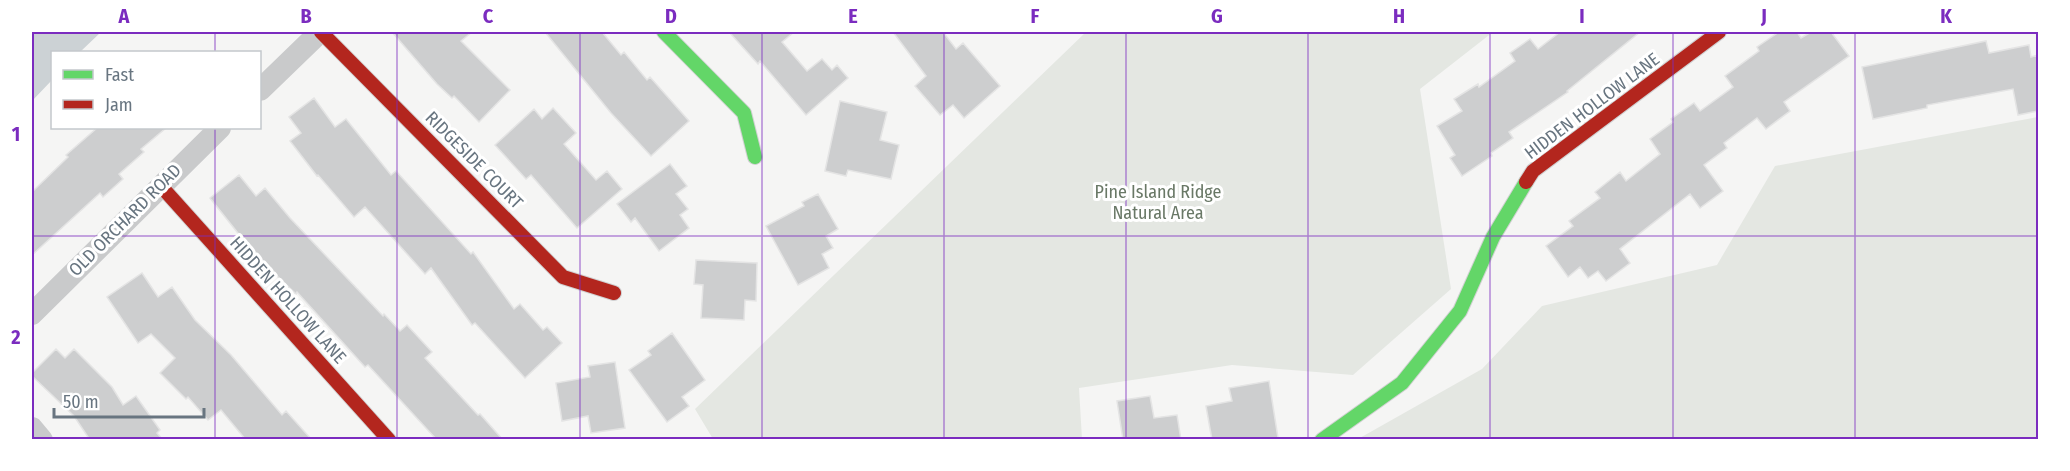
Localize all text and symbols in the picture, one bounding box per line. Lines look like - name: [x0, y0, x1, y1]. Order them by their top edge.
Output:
- text: A: [118, 4, 131, 28]
- text: B: [300, 4, 312, 28]
- text: C: [483, 4, 494, 28]
- text: D: [665, 4, 677, 28]
- text: E: [848, 4, 858, 28]
- text: F: [1031, 4, 1040, 28]
- text: G: [1211, 4, 1223, 28]
- text: H: [1393, 4, 1405, 28]
- text: I: [1579, 4, 1585, 28]
- text: J: [1760, 4, 1767, 28]
- text: K: [1940, 4, 1952, 28]
- street label: HIDDEN HOLLOW LANE: [1520, 48, 1664, 164]
- legend: [51, 51, 261, 129]
- text: Fast: [105, 64, 134, 86]
- text: Jam: [105, 94, 133, 116]
- street label: RIDGESIDE COURT: [421, 107, 528, 214]
- text: 1: [12, 122, 20, 146]
- street label: OLD ORCHARD ROAD: [64, 159, 186, 281]
- park label: Pine Island Ridge Natural Area: [1095, 181, 1222, 224]
- street label: HIDDEN HOLLOW LANE: [225, 232, 351, 368]
- text: 2: [10, 325, 21, 349]
- scale bar: [54, 381, 204, 419]
- text: 50 m: [63, 391, 99, 413]

